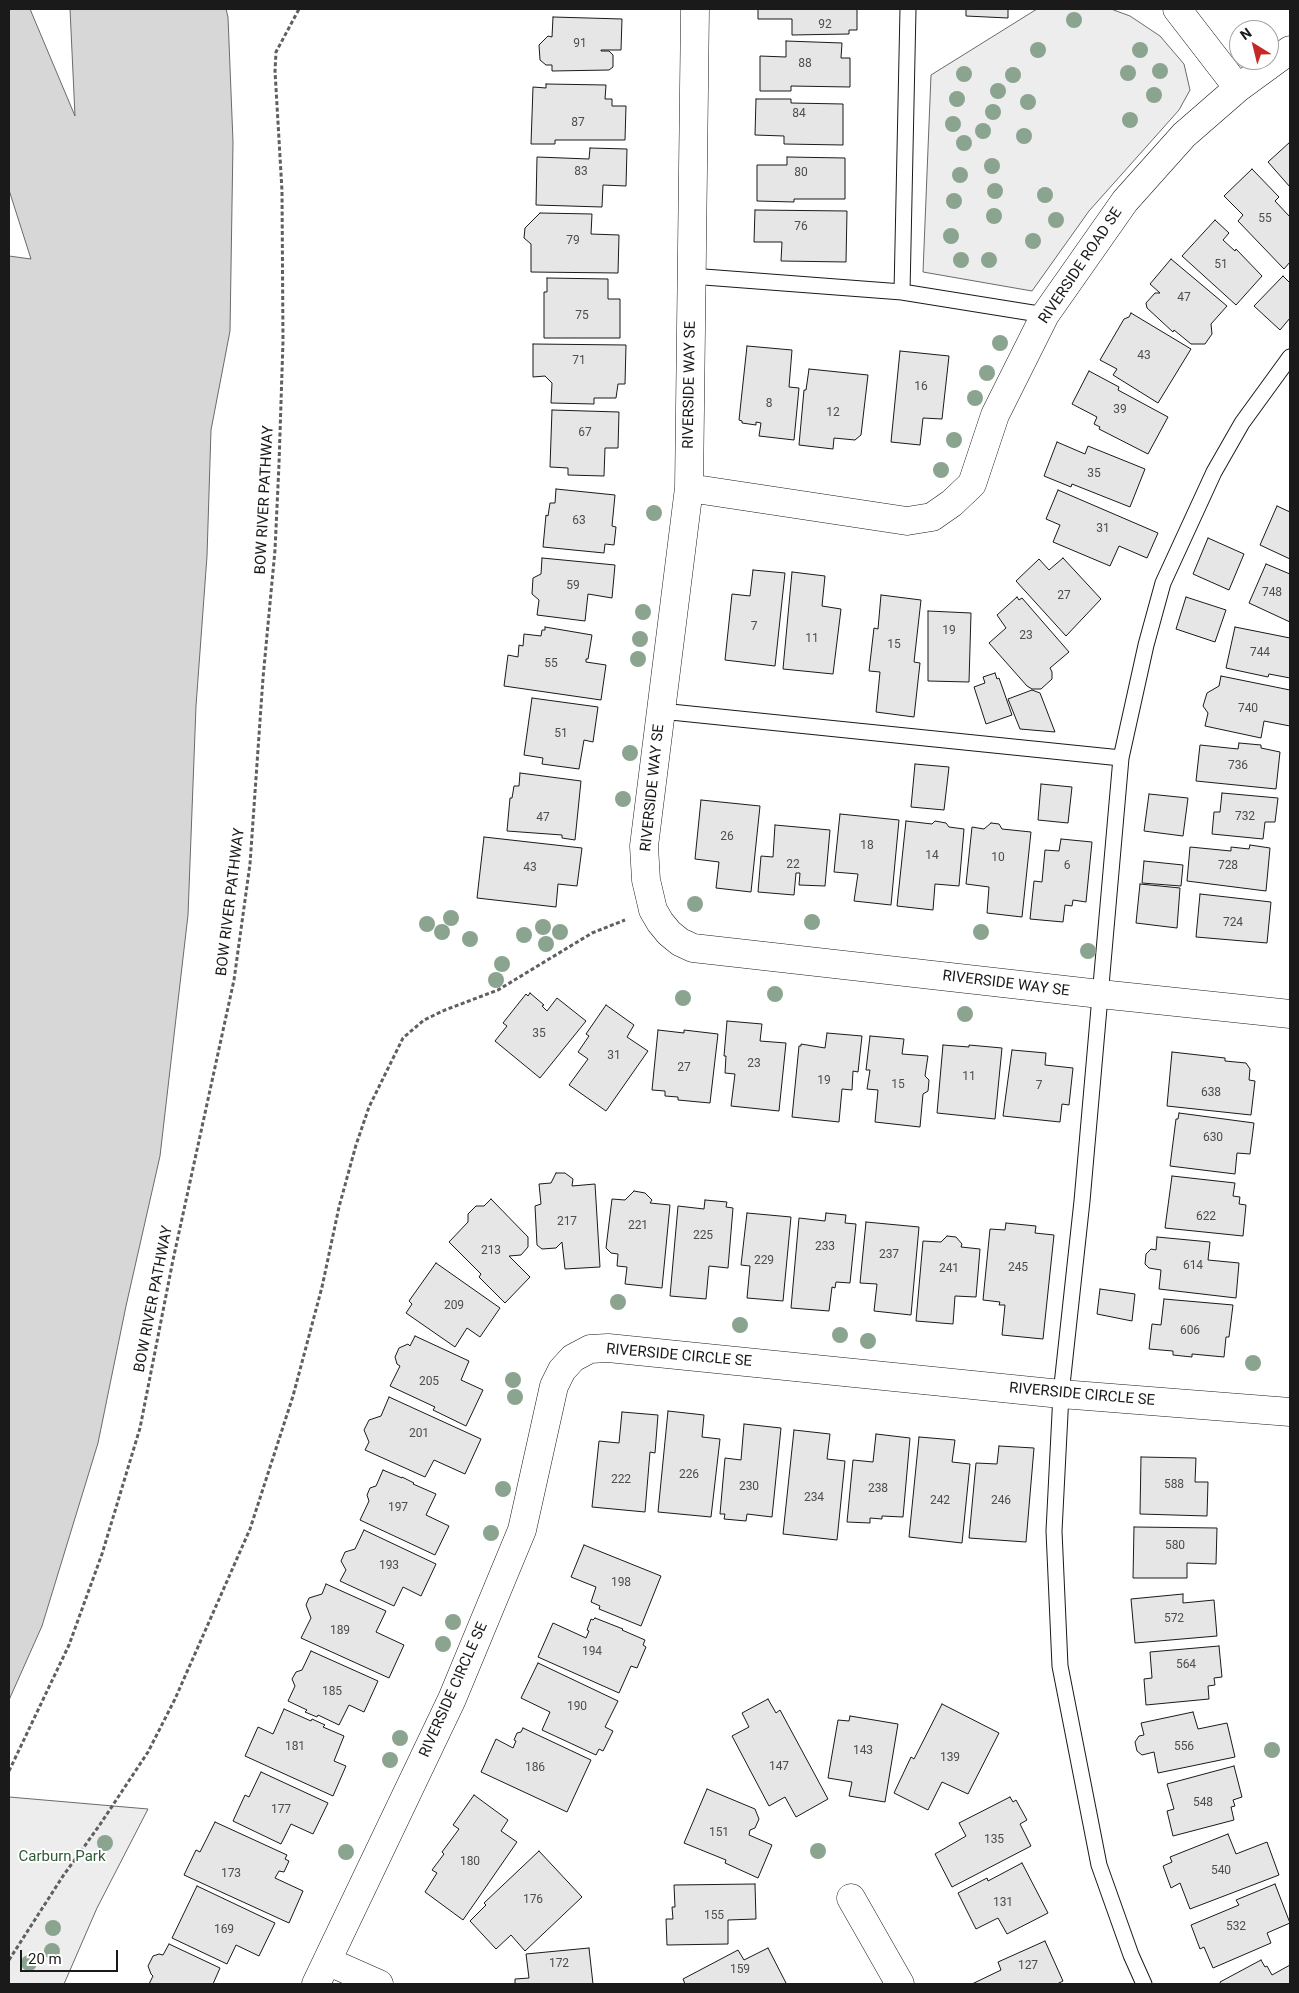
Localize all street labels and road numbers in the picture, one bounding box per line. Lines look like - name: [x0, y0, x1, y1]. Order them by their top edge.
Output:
- street label: RIVERSIDE ROAD SE: [1036, 205, 1126, 327]
- street label: RIVERSIDE WAY SE: [680, 321, 700, 449]
- street label: BOW RIVER PATHWAY: [252, 425, 278, 575]
- street label: RIVERSIDE WAY SE: [637, 723, 669, 853]
- street label: BOW RIVER PATHWAY: [213, 827, 249, 977]
- street label: RIVERSIDE WAY SE: [941, 967, 1071, 1001]
- street label: BOW RIVER PATHWAY: [131, 1224, 177, 1374]
- street label: RIVERSIDE CIRCLE SE: [605, 1341, 753, 1371]
- street label: RIVERSIDE CIRCLE SE: [1008, 1380, 1156, 1410]
- street label: RIVERSIDE CIRCLE SE: [416, 1620, 492, 1760]

